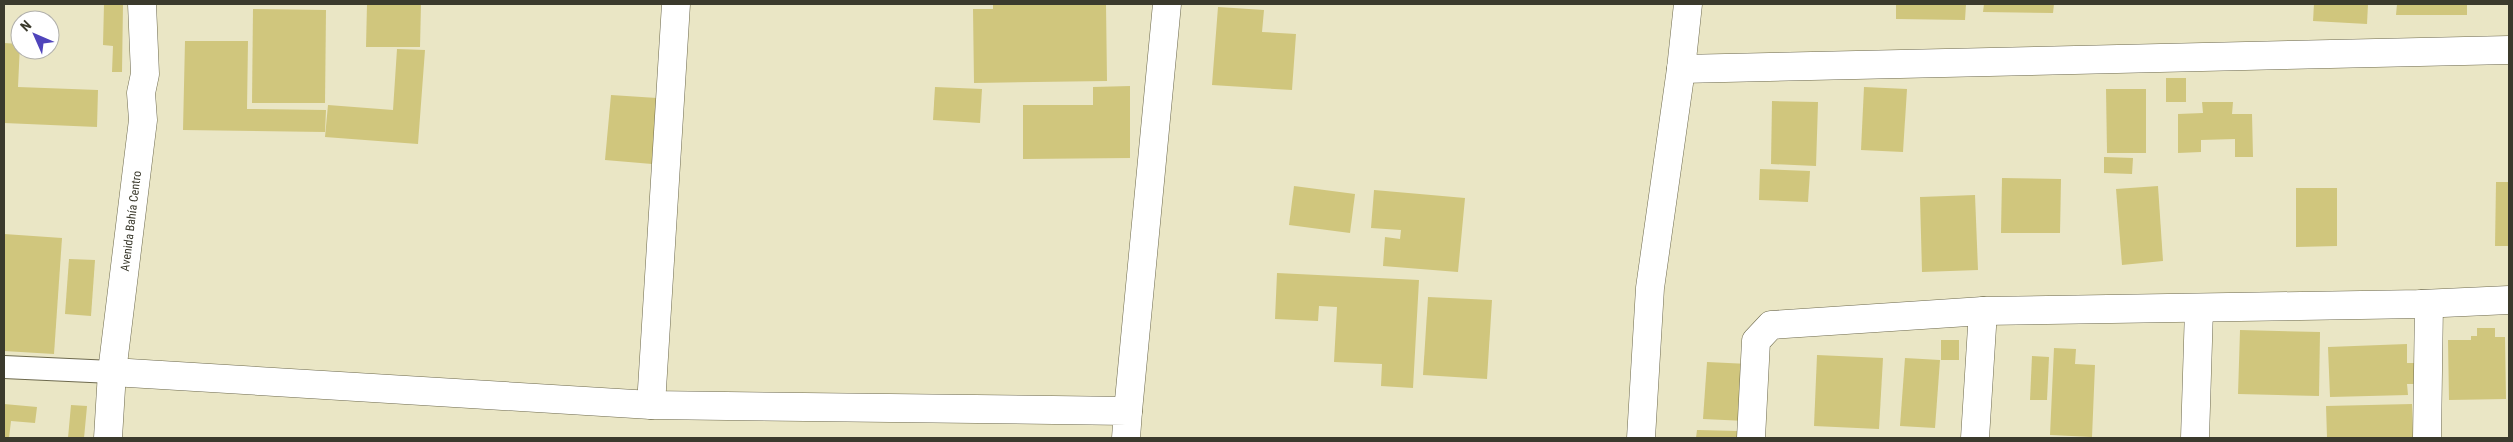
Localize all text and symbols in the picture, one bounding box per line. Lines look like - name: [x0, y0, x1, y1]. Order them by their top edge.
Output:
- north arrow: [10, 10, 60, 60]
- text: N: [17, 17, 34, 34]
- street label: Avenida Bahía Centro: [118, 170, 144, 272]

